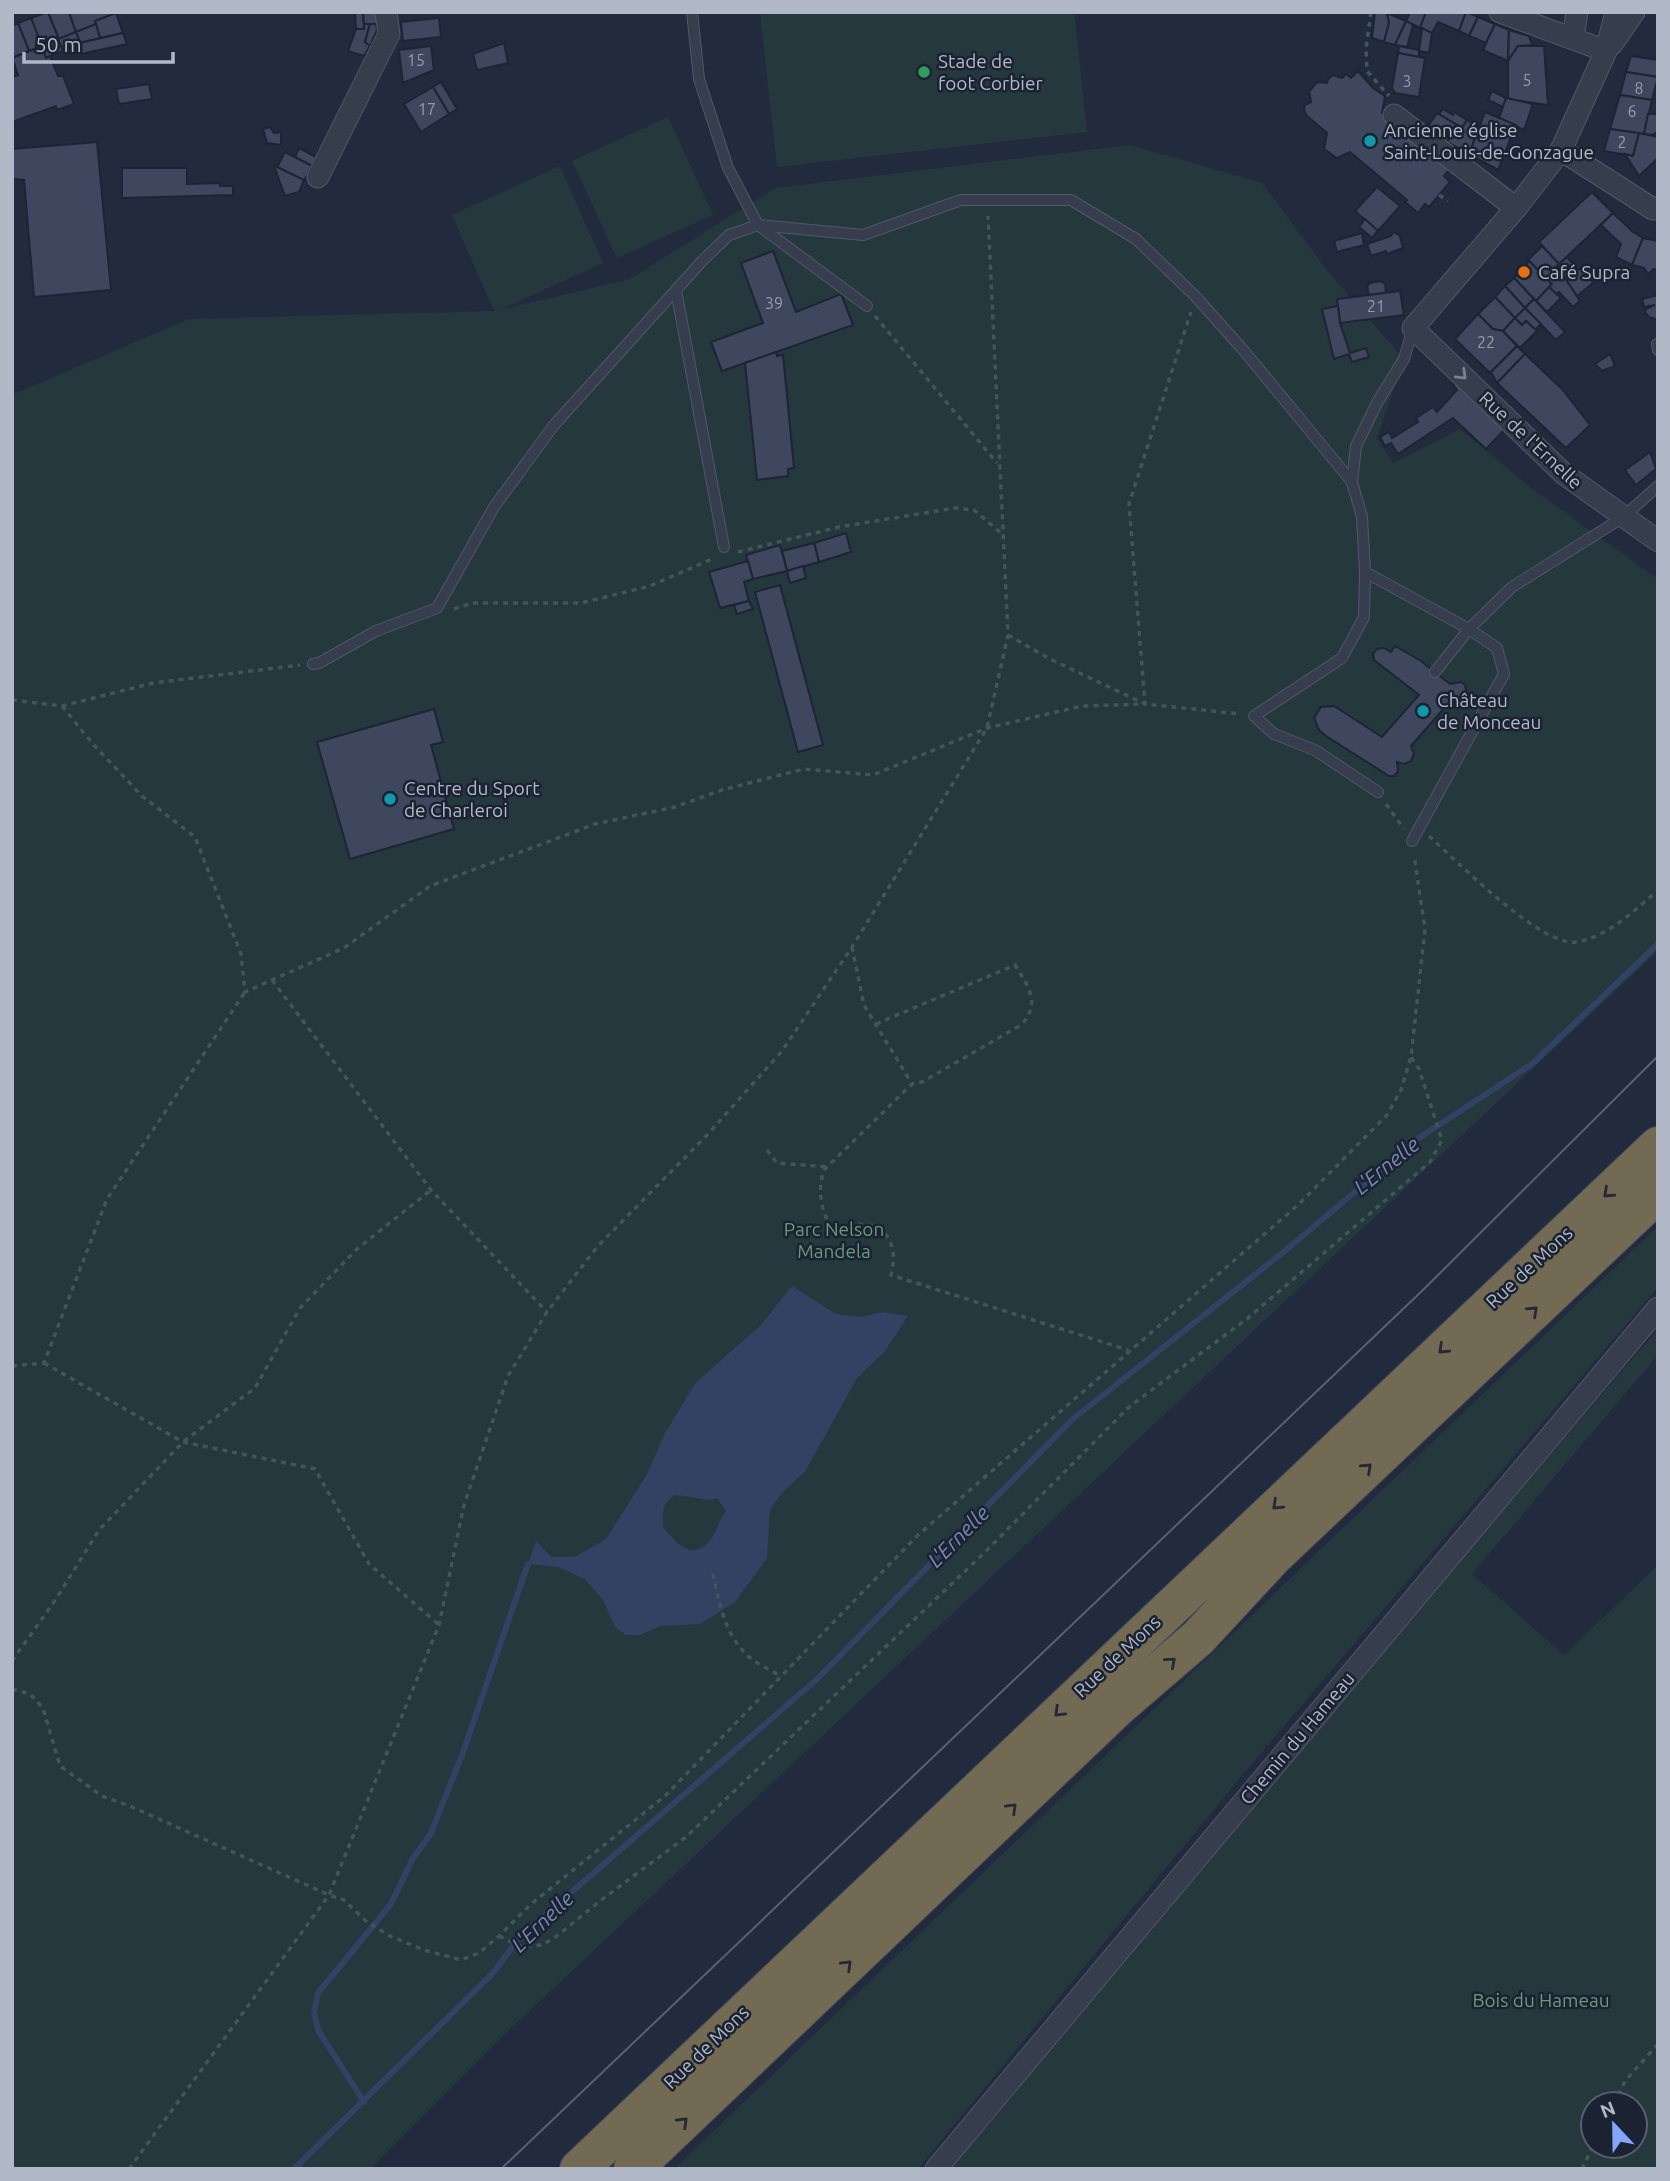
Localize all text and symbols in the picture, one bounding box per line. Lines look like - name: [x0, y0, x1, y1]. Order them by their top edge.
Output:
- scale bar: [24, 21, 173, 65]
- text: 50 m: [35, 32, 82, 56]
- place label: Stade de foot Corbier: [938, 50, 1043, 94]
- house number: 15: [407, 51, 425, 69]
- marker: Stade de foot Corbier: [916, 64, 932, 80]
- house number: 5: [1522, 71, 1532, 89]
- house number: 3: [1402, 72, 1412, 90]
- house number: 8: [1634, 79, 1644, 97]
- house number: 17: [418, 100, 436, 118]
- house number: 6: [1627, 102, 1637, 120]
- place label: Ancienne église Saint-Louis-de-Gonzague: [1384, 119, 1594, 163]
- marker: Ancienne église Saint-Louis-de-Gonzague: [1362, 133, 1378, 149]
- house number: 2: [1617, 133, 1627, 151]
- place label: Café Supra: [1538, 261, 1630, 283]
- marker: Café Supra: [1516, 264, 1532, 280]
- house number: 39: [765, 294, 783, 312]
- house number: 21: [1367, 297, 1385, 315]
- house number: 22: [1477, 333, 1495, 351]
- one-way arrow: [1454, 367, 1467, 380]
- street label: Rue de l'Ernelle: [1475, 387, 1587, 493]
- place label: Château de Monceau: [1437, 689, 1541, 733]
- marker: Château de Monceau: [1415, 703, 1431, 719]
- place label: Centre du Sport de Charleroi: [404, 777, 540, 821]
- marker: Centre du Sport de Charleroi: [382, 791, 398, 807]
- water label: L'Ernelle: [1349, 1131, 1424, 1199]
- one-way arrow: [1603, 1184, 1616, 1197]
- park label: Parc Nelson Mandela: [784, 1218, 884, 1262]
- street label: Rue de Mons: [1481, 1221, 1577, 1313]
- one-way arrow: [1524, 1307, 1537, 1320]
- one-way arrow: [1438, 1340, 1451, 1353]
- one-way arrow: [1359, 1463, 1372, 1476]
- one-way arrow: [1273, 1497, 1286, 1509]
- water label: L'Ernelle: [922, 1500, 994, 1572]
- street label: Rue de Mons: [1069, 1610, 1165, 1702]
- one-way arrow: [1162, 1658, 1175, 1670]
- street label: Chemin du Hameau: [1235, 1667, 1359, 1809]
- one-way arrow: [1054, 1703, 1067, 1716]
- one-way arrow: [1004, 1803, 1017, 1816]
- water label: L'Ernelle: [506, 1885, 578, 1956]
- one-way arrow: [839, 1960, 852, 1973]
- park label: Bois du Hameau: [1472, 1989, 1610, 2011]
- street label: Rue de Mons: [659, 2001, 753, 2093]
- north arrow: [1579, 2090, 1649, 2160]
- text: N: [1597, 2096, 1618, 2122]
- one-way arrow: [675, 2117, 688, 2130]

